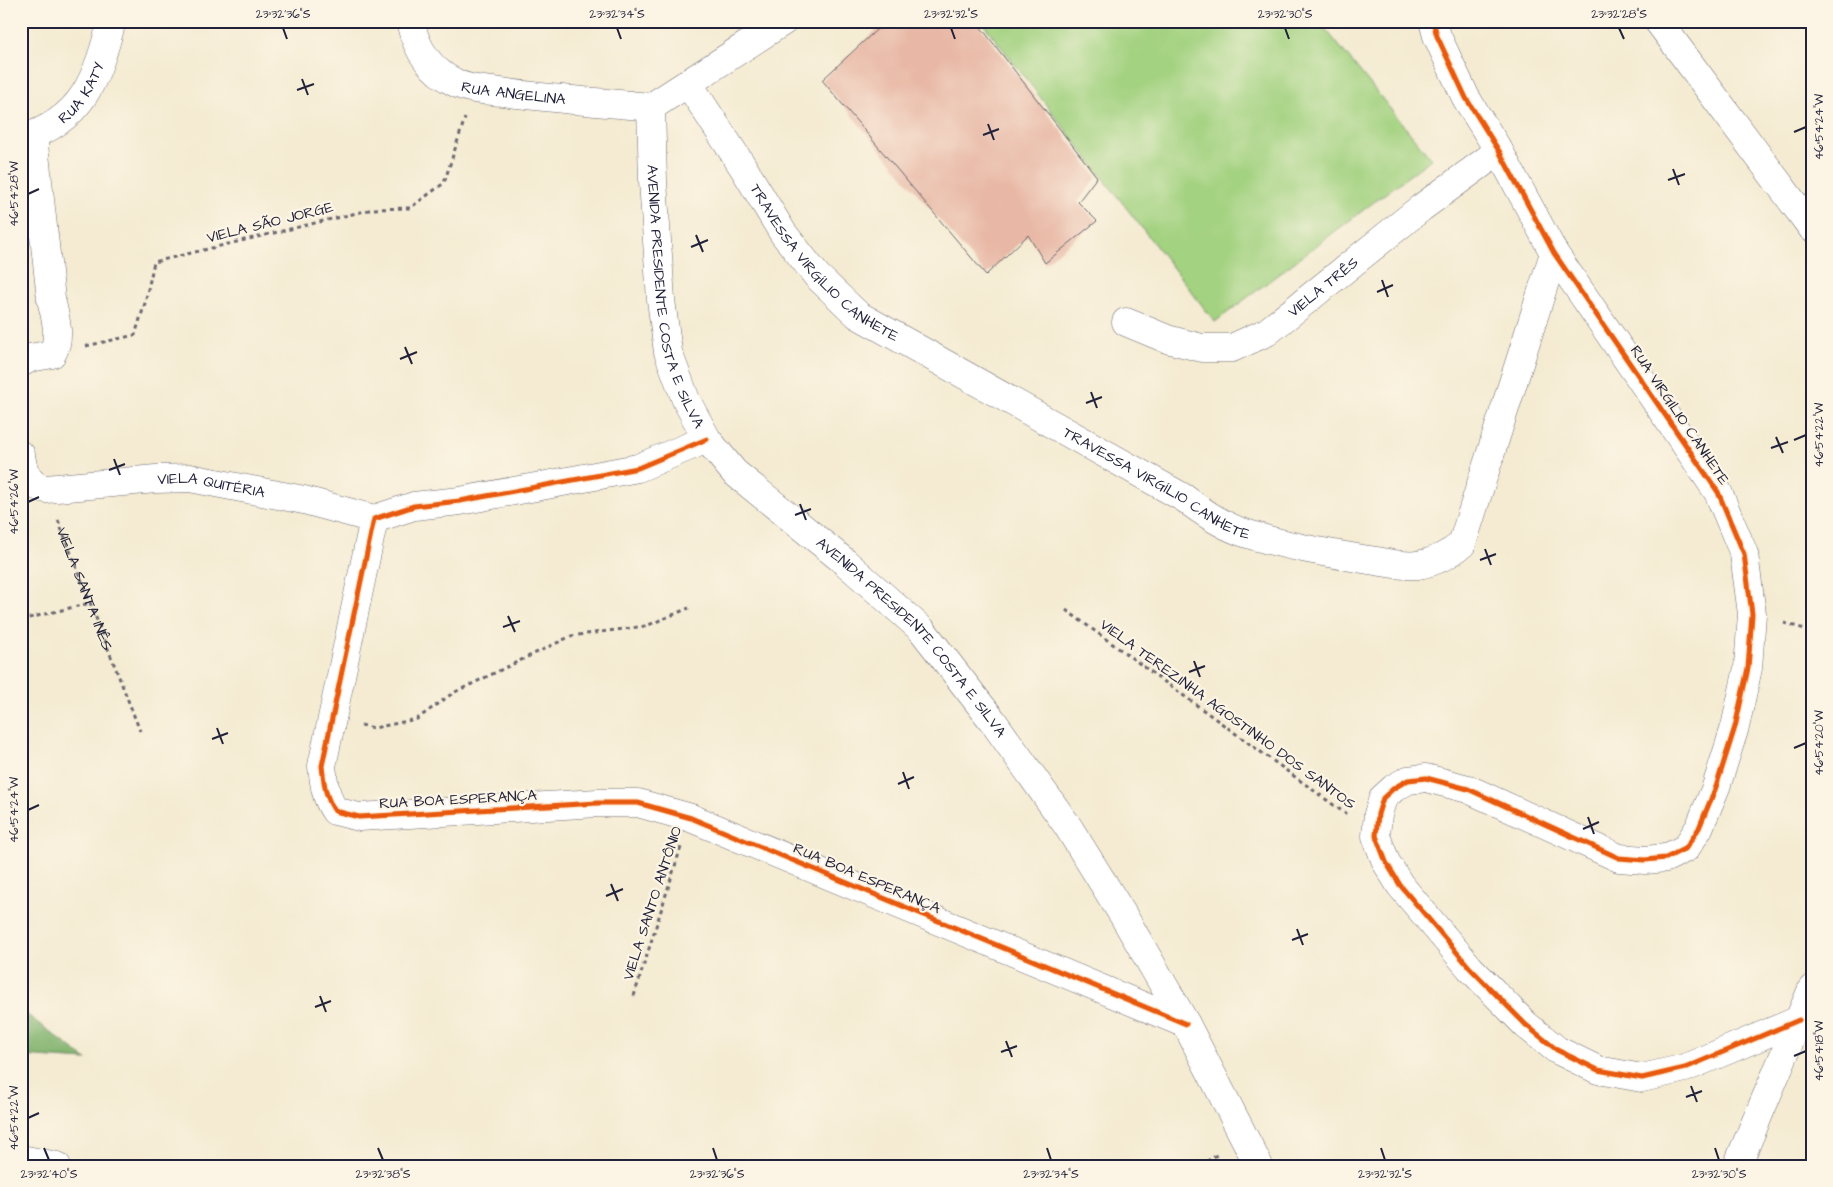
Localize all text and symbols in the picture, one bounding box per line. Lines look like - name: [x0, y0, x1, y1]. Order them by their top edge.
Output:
- text: 23°32'36"S: [256, 6, 311, 23]
- text: 23°32'34"S: [589, 6, 645, 23]
- text: 23°32'32"S: [924, 6, 978, 23]
- text: 23°32'30"S: [1258, 6, 1313, 23]
- text: 23°32'28"S: [1591, 6, 1647, 23]
- street label: RUA KATY: [54, 59, 110, 129]
- street label: RUA ANGELINA: [459, 76, 567, 110]
- text: 46°54'24"W: [1811, 93, 1828, 160]
- text: 46°54'28"W: [6, 160, 23, 227]
- street label: AVENIDA PRESIDENTE COSTA E SILVA: [642, 164, 709, 432]
- street label: TRAVESSA VIRGÍLIO CANHETE: [745, 180, 902, 347]
- street label: VIELA SÃO JORGE: [205, 197, 336, 248]
- street label: VIELA TRÊS: [1284, 252, 1363, 322]
- street label: RUA VIRGILIO CANHETE: [1625, 341, 1734, 489]
- text: 46°54'22"W: [1811, 402, 1828, 467]
- street label: TRAVESSA VIRGÍLIO CANHETE: [1059, 422, 1253, 545]
- street label: VIELA QUITÉRIA: [157, 468, 267, 503]
- text: 46°54'26"W: [6, 469, 23, 535]
- street label: VIELA SANTA INÊS: [51, 525, 118, 654]
- street label: AVENIDA PRESIDENTE COSTA E SILVA: [812, 533, 1011, 742]
- street label: VIELA TEREZINHA AGOSTINHO DOS SANTOS: [1096, 614, 1360, 815]
- text: 46°54'20"W: [1811, 710, 1828, 776]
- text: 46°54'24"W: [6, 776, 23, 843]
- street label: RUA BOA ESPERANÇA: [379, 785, 538, 814]
- street label: VIELA SANTO ANTÔNIO: [618, 823, 687, 983]
- street label: RUA BOA ESPERANÇA: [790, 838, 944, 919]
- text: 46°54'18"W: [1811, 1020, 1828, 1081]
- text: 46°54'22"W: [6, 1085, 23, 1150]
- text: 23°32'40"S: [21, 1166, 78, 1183]
- text: 23°32'38"S: [356, 1166, 411, 1183]
- text: 23°32'36"S: [690, 1166, 745, 1183]
- text: 23°32'34"S: [1023, 1166, 1079, 1183]
- text: 23°32'32"S: [1358, 1166, 1412, 1183]
- text: 23°32'30"S: [1692, 1166, 1747, 1183]

